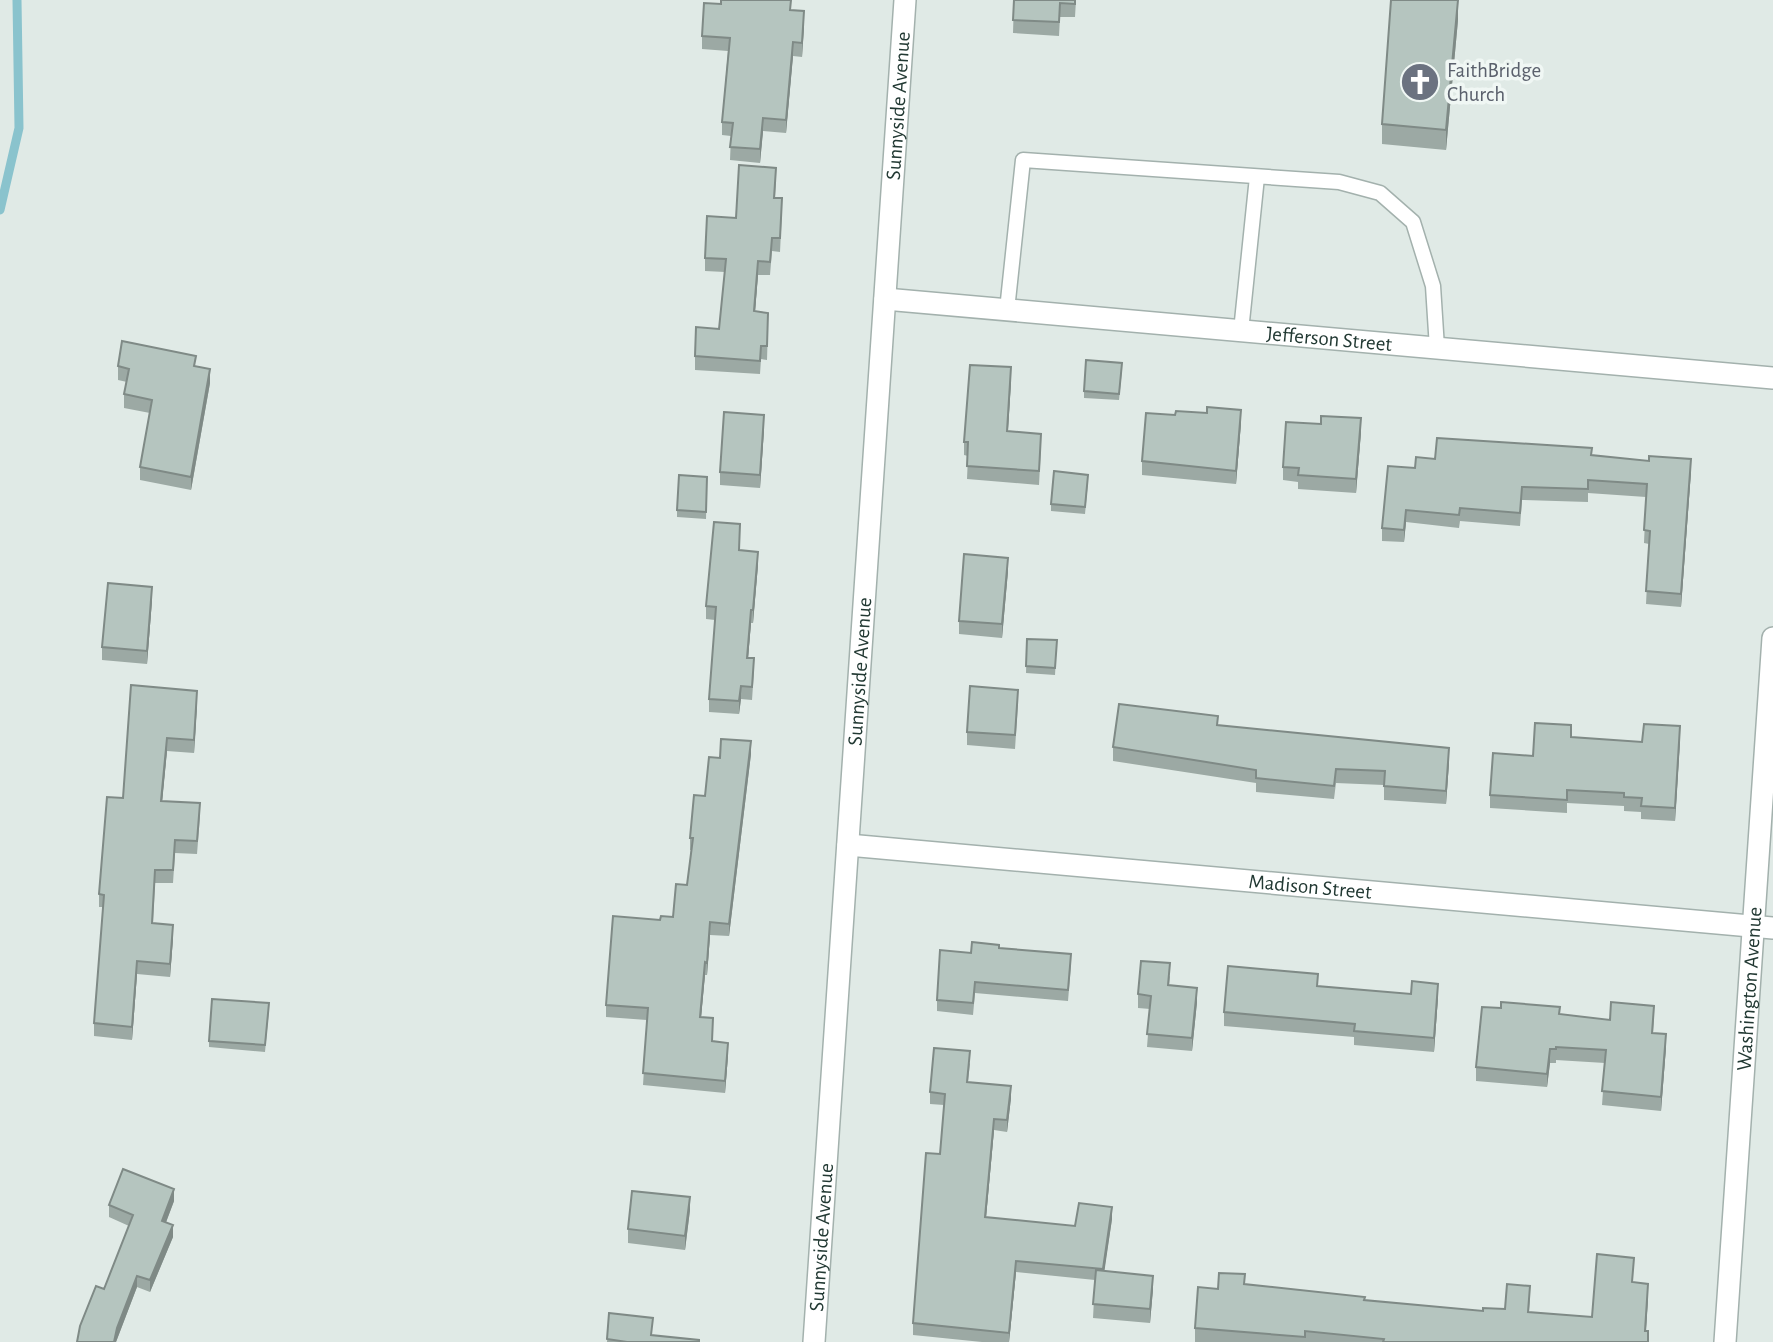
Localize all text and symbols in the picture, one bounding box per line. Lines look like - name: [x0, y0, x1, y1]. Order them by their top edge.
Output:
- street label: Sunnyside Avenue: [882, 31, 913, 181]
- place label: FaithBridge Church: [1447, 60, 1541, 105]
- church icon: FaithBridge Church: [1399, 61, 1441, 103]
- street label: Jefferson Street: [1265, 322, 1393, 355]
- street label: Sunnyside Avenue: [844, 597, 875, 746]
- street label: Madison Street: [1248, 870, 1373, 902]
- street label: Washington Avenue: [1733, 906, 1765, 1071]
- street label: Sunnyside Avenue: [806, 1162, 837, 1312]

